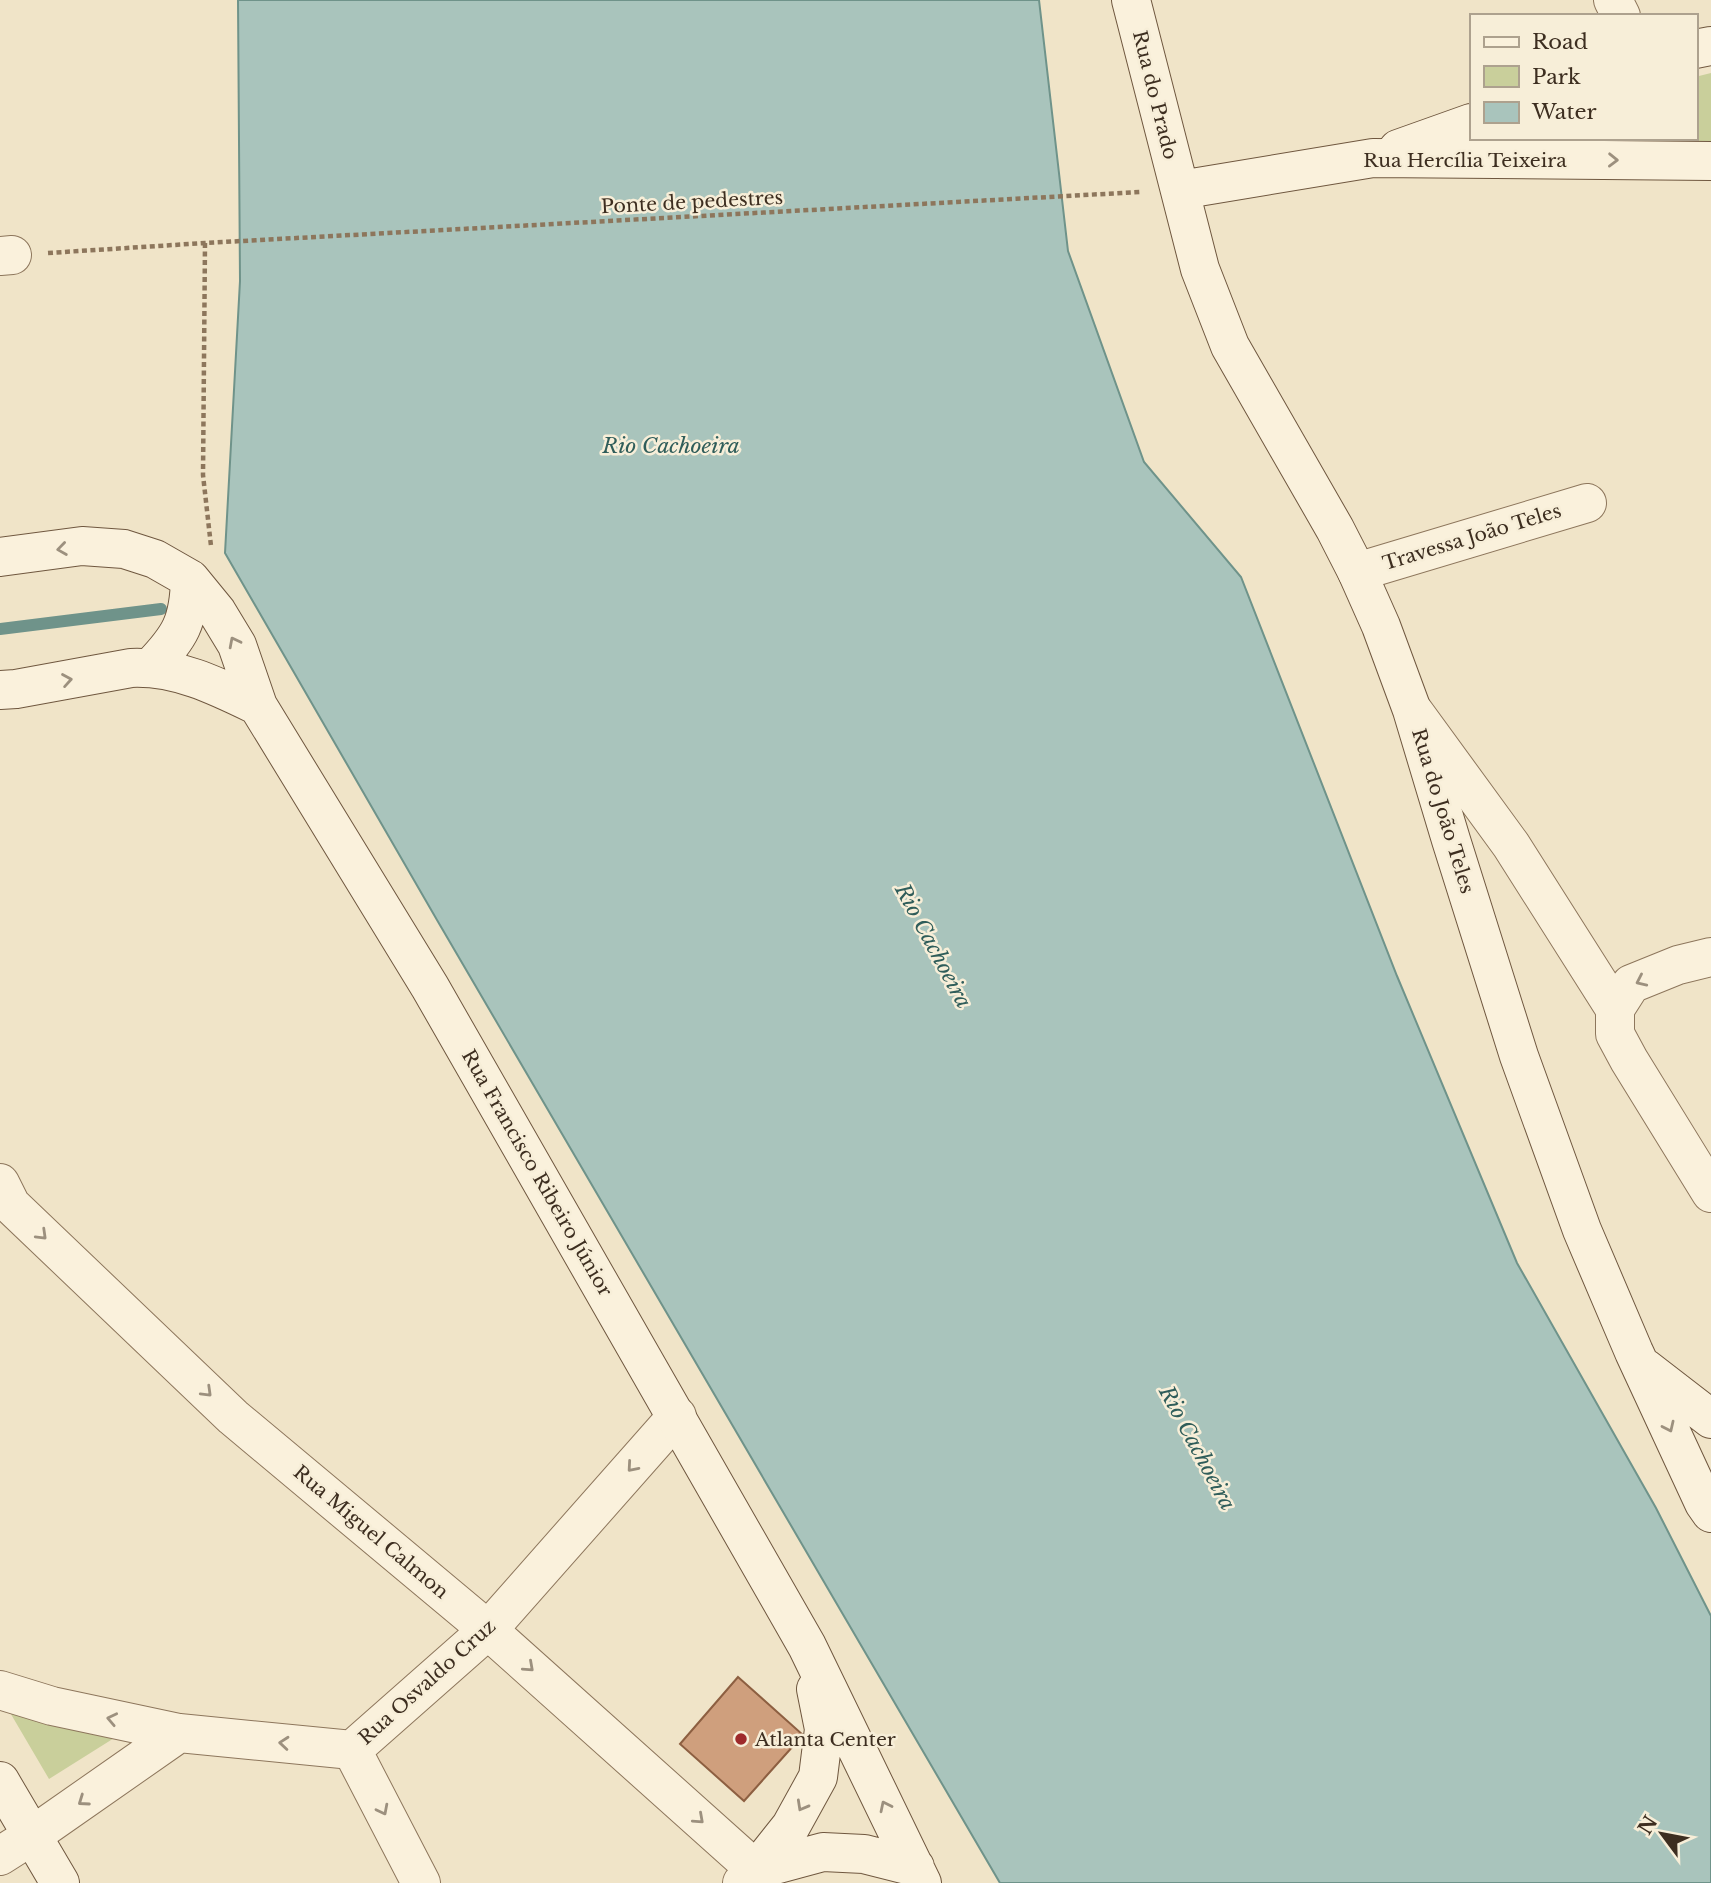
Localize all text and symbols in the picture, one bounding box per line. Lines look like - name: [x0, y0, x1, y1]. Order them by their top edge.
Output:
- legend: [1470, 14, 1697, 140]
- street label: Rua do Prado: [1128, 28, 1182, 162]
- text: Road: [1532, 29, 1588, 55]
- text: Park: [1532, 64, 1581, 90]
- text: Water: [1531, 99, 1596, 125]
- street label: Rua Hercília Teixeira: [1363, 149, 1567, 172]
- one-way arrow: [1608, 152, 1619, 168]
- street label: Ponte de pedestres: [600, 186, 784, 218]
- water label: Rio Cachoeira: [601, 433, 740, 459]
- street label: Travessa João Teles: [1380, 499, 1564, 575]
- one-way arrow: [56, 541, 68, 556]
- one-way arrow: [229, 637, 243, 649]
- one-way arrow: [61, 673, 73, 688]
- street label: Rua do João Teles: [1407, 726, 1479, 896]
- water label: Rio Cachoeira: [889, 878, 977, 1013]
- one-way arrow: [1636, 973, 1648, 987]
- street label: Rua Francisco Ribeiro Júnior: [457, 1046, 617, 1300]
- one-way arrow: [34, 1227, 47, 1240]
- water label: Rio Cachoeira: [1153, 1380, 1241, 1515]
- one-way arrow: [199, 1384, 212, 1397]
- one-way arrow: [1661, 1420, 1675, 1432]
- one-way arrow: [628, 1459, 640, 1472]
- street label: Rua Miguel Calmon: [289, 1460, 453, 1604]
- street label: Rua Osvaldo Cruz: [354, 1615, 500, 1749]
- one-way arrow: [521, 1659, 534, 1671]
- one-way arrow: [106, 1713, 118, 1728]
- place label: Atlanta Center: [754, 1728, 896, 1751]
- marker: Atlanta Center: [733, 1731, 749, 1747]
- one-way arrow: [278, 1736, 289, 1751]
- one-way arrow: [78, 1793, 91, 1805]
- one-way arrow: [796, 1799, 810, 1812]
- north arrow: [1627, 1799, 1697, 1869]
- one-way arrow: [879, 1801, 893, 1813]
- one-way arrow: [375, 1803, 389, 1815]
- one-way arrow: [691, 1810, 704, 1823]
- text: N: [1634, 1811, 1663, 1839]

